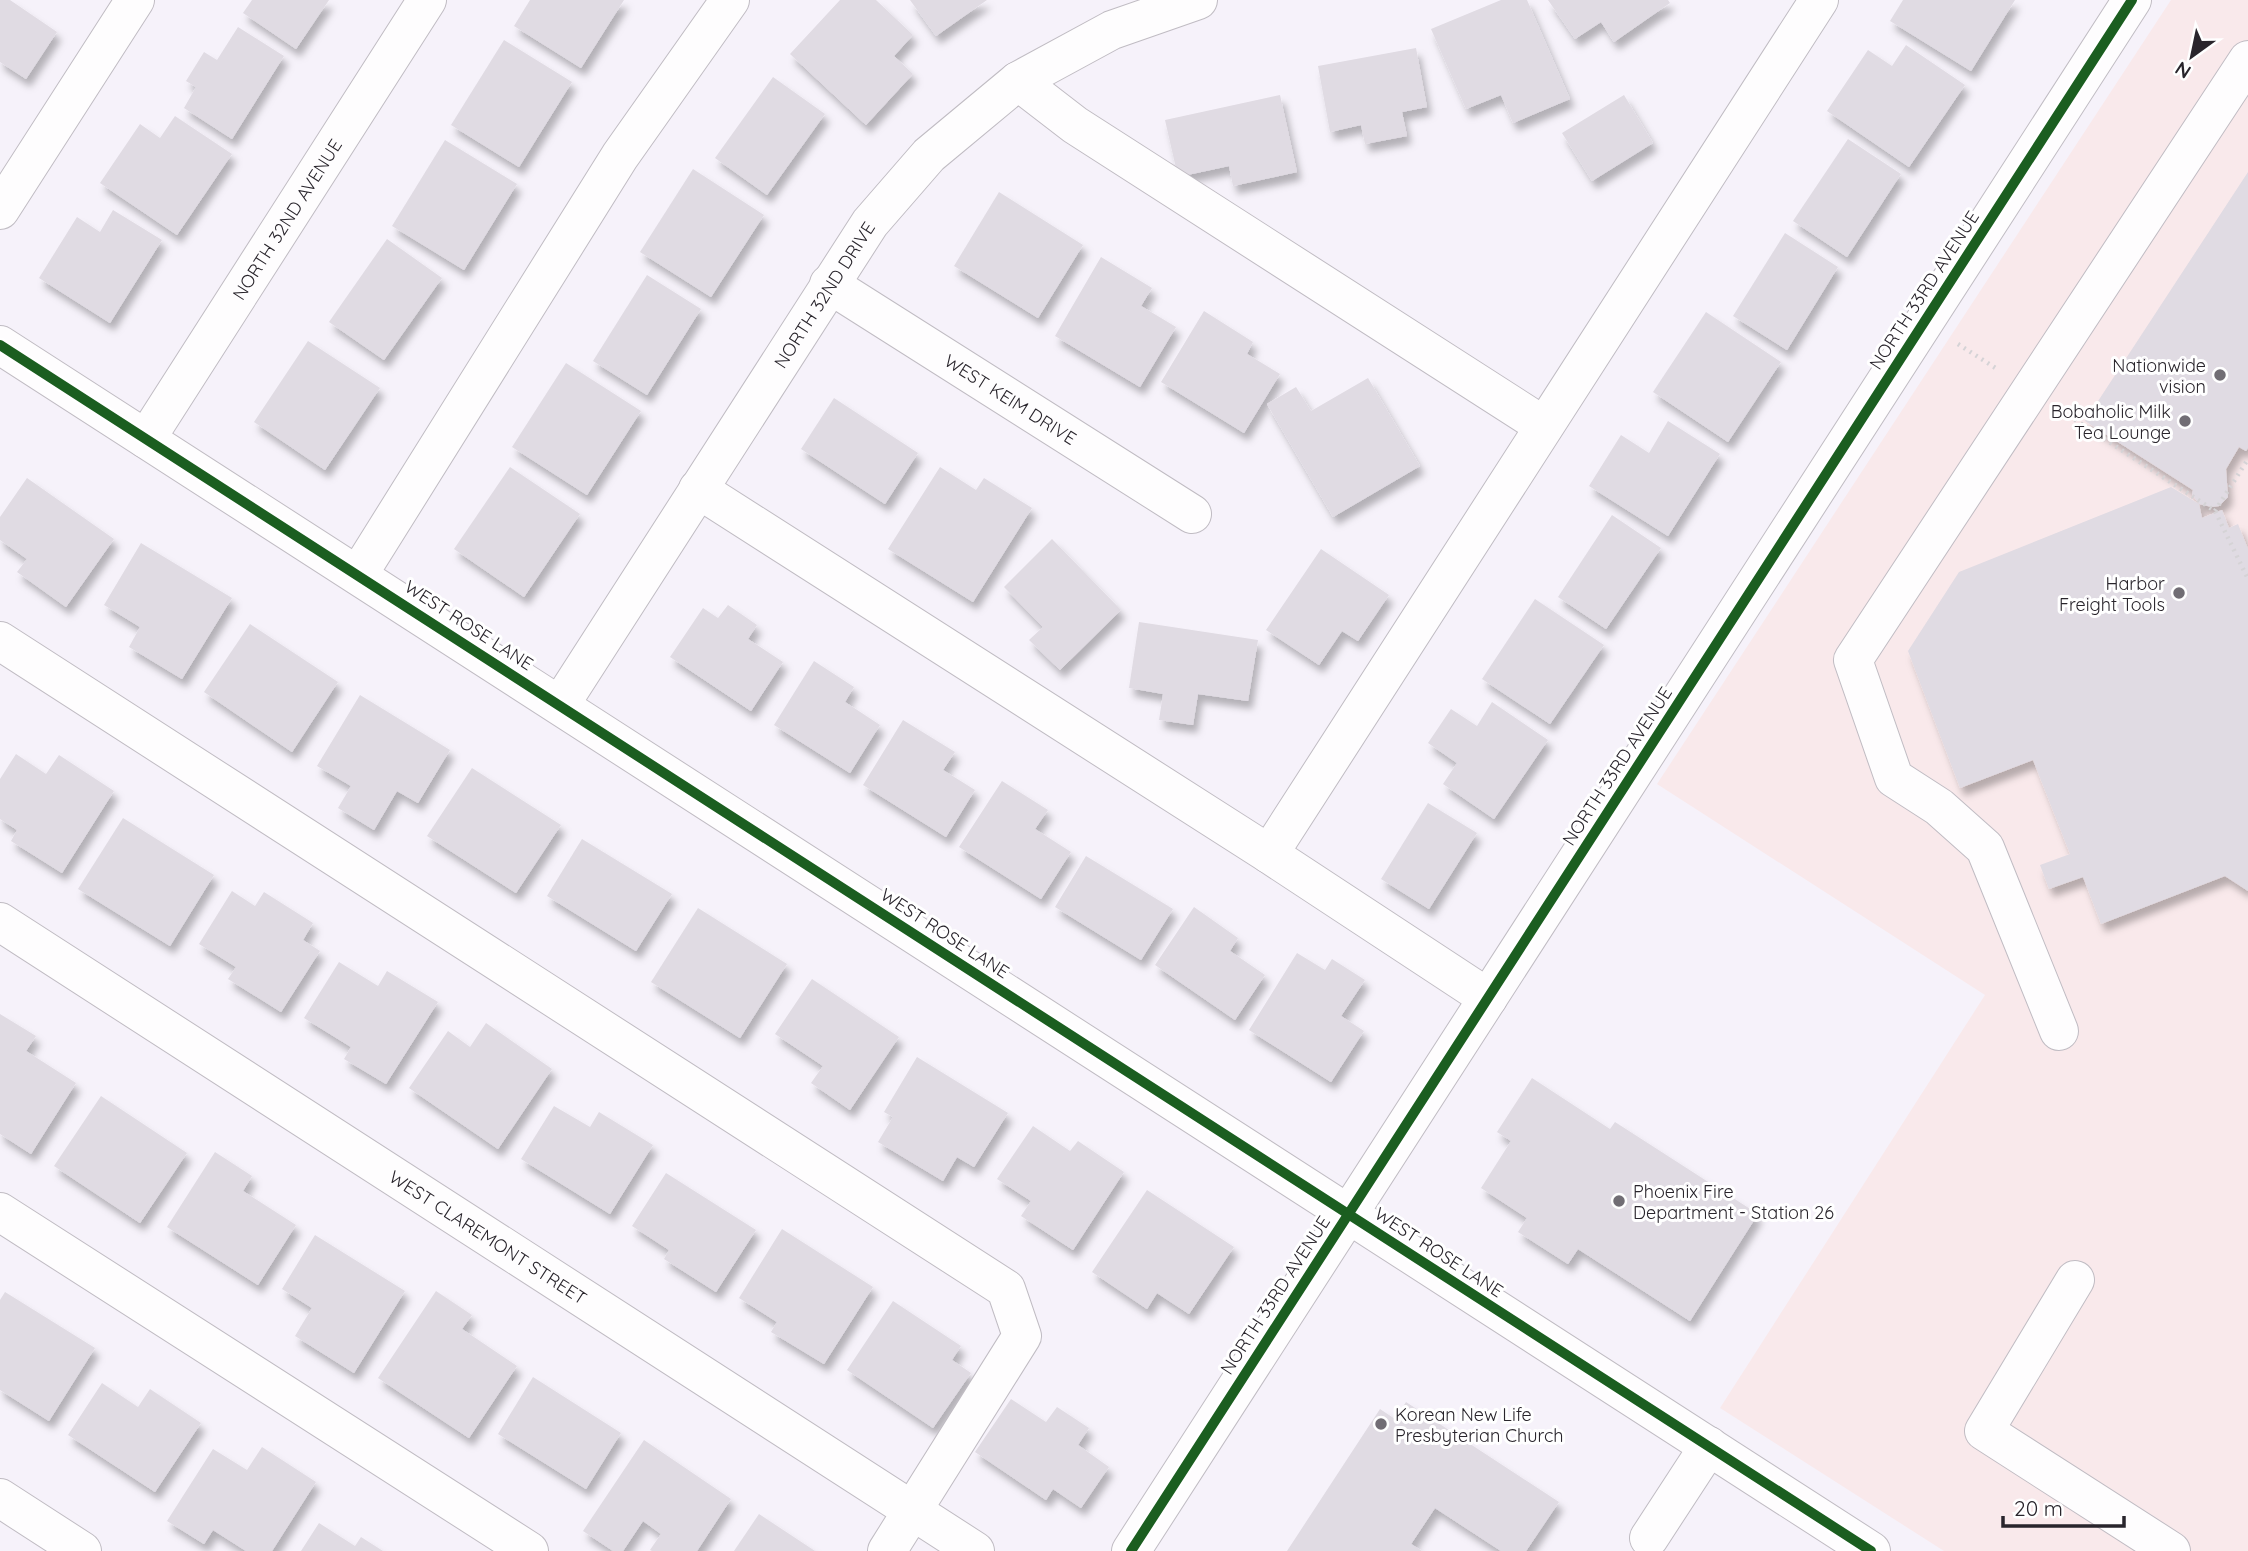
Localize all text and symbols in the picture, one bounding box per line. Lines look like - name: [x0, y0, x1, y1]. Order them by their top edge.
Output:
- north arrow: [2157, 21, 2227, 91]
- text: N: [2170, 56, 2195, 84]
- street label: NORTH 32ND AVENUE: [227, 135, 347, 304]
- street label: NORTH 33RD AVENUE: [1864, 206, 1984, 374]
- street label: NORTH 32ND DRIVE: [768, 217, 880, 372]
- street label: WEST KEIM DRIVE: [940, 349, 1081, 449]
- place label: Nationwide vision: [2112, 354, 2206, 398]
- marker: Nationwide vision: [2212, 367, 2228, 383]
- place label: Bobaholic Milk Tea Lounge: [2051, 400, 2171, 444]
- marker: Bobaholic Milk Tea Lounge: [2177, 413, 2193, 429]
- place label: Harbor Freight Tools: [2059, 572, 2165, 616]
- street label: WEST ROSE LANE: [400, 575, 538, 675]
- marker: Harbor Freight Tools: [2171, 585, 2187, 601]
- street label: NORTH 33RD AVENUE: [1557, 682, 1677, 850]
- street label: WEST ROSE LANE: [876, 883, 1014, 983]
- street label: WEST CLAREMONT STREET: [385, 1165, 592, 1309]
- place label: Phoenix Fire Department - Station 26: [1633, 1180, 1834, 1224]
- marker: Phoenix Fire Department - Station 26: [1611, 1193, 1627, 1209]
- street label: WEST ROSE LANE: [1370, 1202, 1508, 1302]
- street label: NORTH 33RD AVENUE: [1215, 1211, 1335, 1379]
- place label: Korean New Life Presbyterian Church: [1395, 1403, 1564, 1447]
- marker: Korean New Life Presbyterian Church: [1373, 1416, 1389, 1432]
- scale bar: [2003, 1484, 2124, 1528]
- text: 20 m: [2014, 1495, 2063, 1521]

